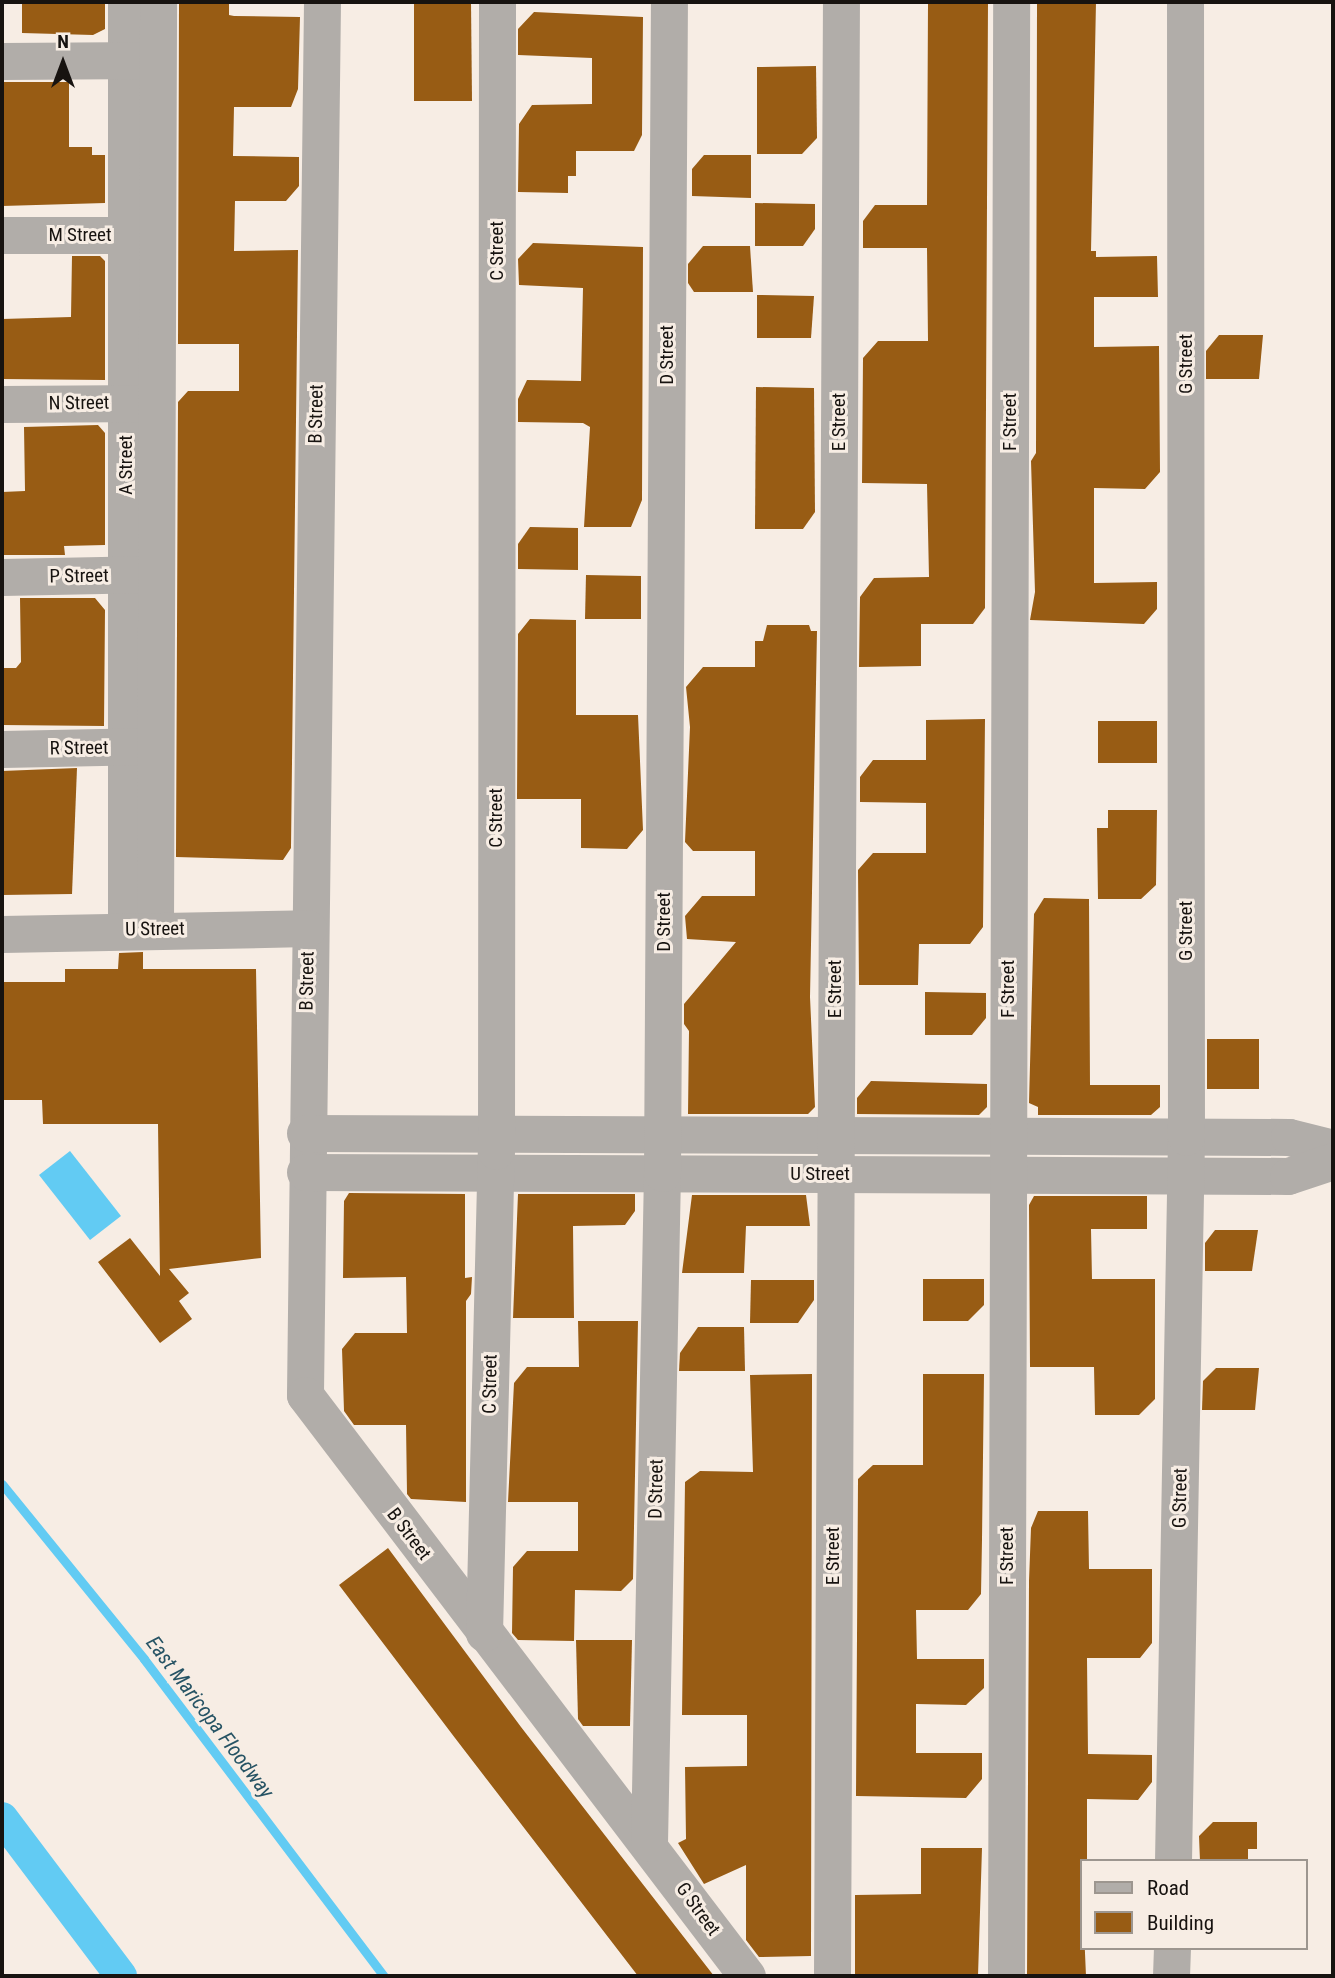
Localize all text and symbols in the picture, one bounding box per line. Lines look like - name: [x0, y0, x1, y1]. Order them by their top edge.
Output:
- north arrow: [28, 28, 98, 98]
- text: N: [57, 30, 69, 53]
- street label: C Street: [486, 221, 508, 281]
- street label: M Street: [48, 224, 112, 246]
- street label: D Street: [656, 325, 678, 385]
- street label: G Street: [1175, 334, 1197, 394]
- street label: B Street: [304, 384, 328, 444]
- street label: N Street: [48, 391, 110, 415]
- street label: E Street: [828, 393, 850, 451]
- street label: F Street: [999, 393, 1021, 451]
- street label: A Street: [115, 435, 137, 495]
- street label: P Street: [49, 564, 109, 588]
- street label: R Street: [49, 736, 109, 760]
- street label: C Street: [485, 788, 507, 848]
- street label: D Street: [653, 892, 675, 952]
- street label: G Street: [1175, 901, 1197, 961]
- street label: U Street: [125, 917, 185, 941]
- street label: B Street: [295, 951, 319, 1011]
- street label: E Street: [824, 960, 846, 1018]
- street label: F Street: [997, 960, 1019, 1018]
- street label: U Street: [790, 1163, 850, 1185]
- street label: C Street: [478, 1354, 502, 1414]
- street label: D Street: [644, 1459, 668, 1519]
- street label: G Street: [1168, 1468, 1192, 1528]
- street label: B Street: [382, 1503, 436, 1565]
- street label: E Street: [822, 1527, 844, 1585]
- street label: F Street: [996, 1527, 1018, 1585]
- water label: East Maricopa Floodway: [141, 1631, 279, 1803]
- legend: [1080, 1859, 1307, 1950]
- text: Road: [1147, 1876, 1189, 1900]
- street label: G Street: [671, 1878, 725, 1940]
- text: Building: [1147, 1911, 1214, 1935]

